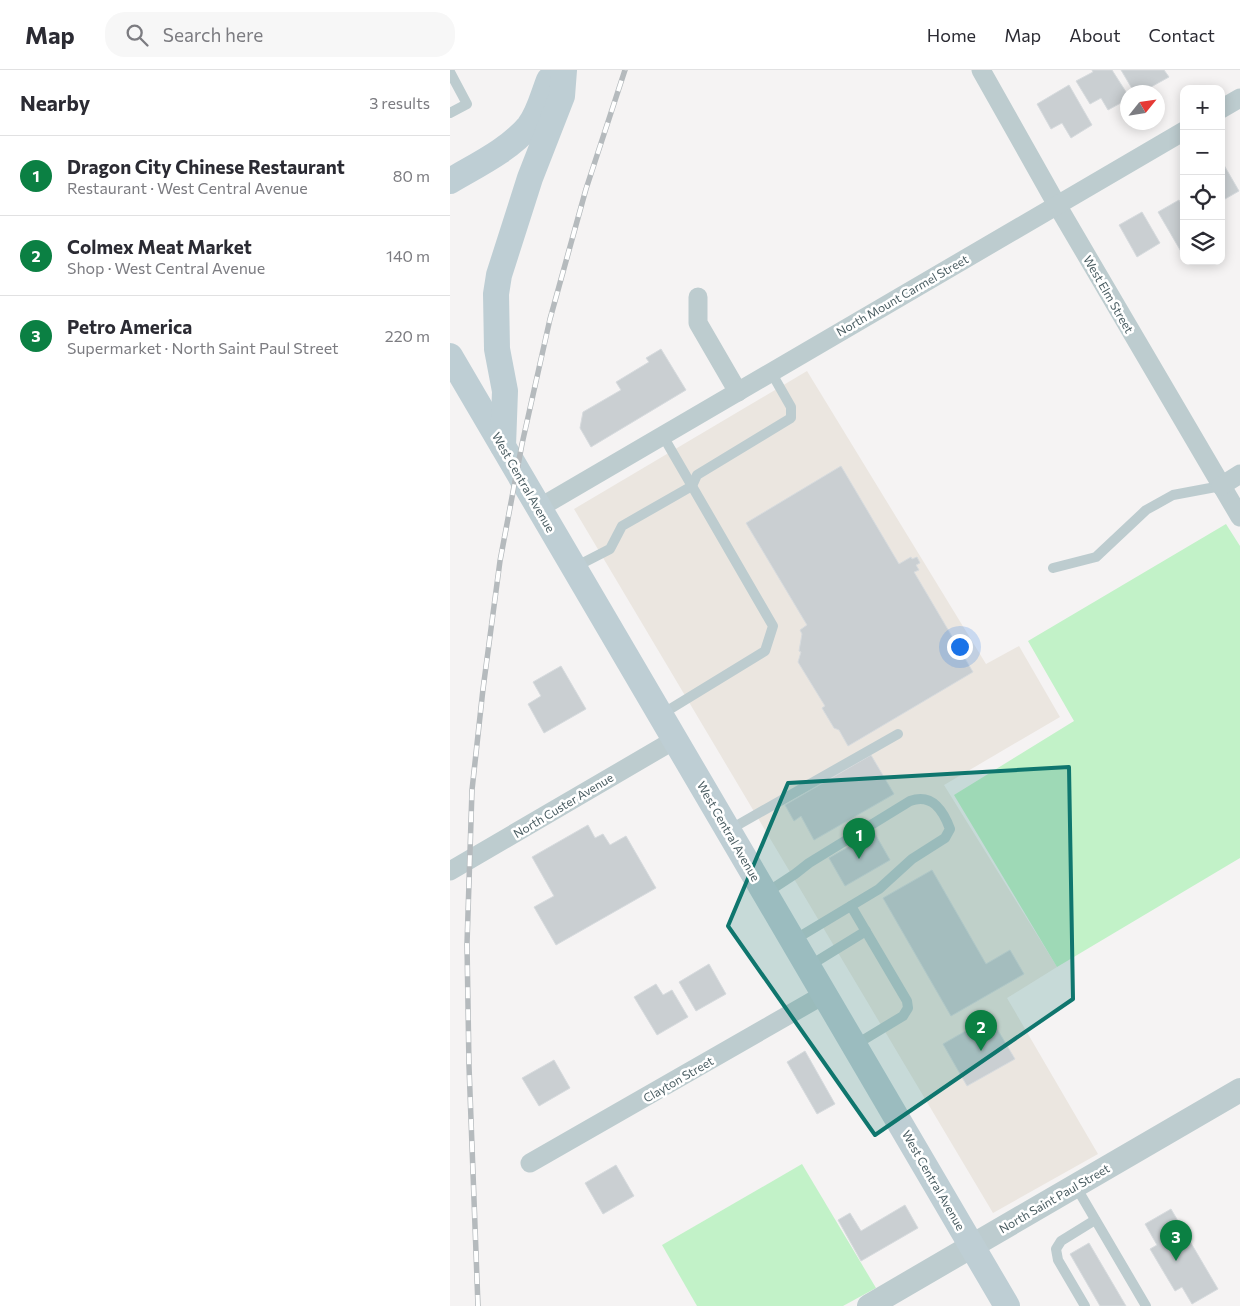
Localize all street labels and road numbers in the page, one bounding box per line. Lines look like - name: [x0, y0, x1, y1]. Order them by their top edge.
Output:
- street label: North Mount Carmel Street: [834, 251, 970, 339]
- street label: West Elm Street: [1081, 253, 1137, 335]
- street label: West Central Avenue: [490, 430, 558, 534]
- street label: North Custer Avenue: [511, 770, 615, 840]
- street label: West Central Avenue: [695, 779, 763, 883]
- street label: Clayton Street: [640, 1053, 716, 1105]
- street label: West Central Avenue: [900, 1128, 968, 1232]
- street label: North Saint Paul Street: [996, 1161, 1112, 1235]

